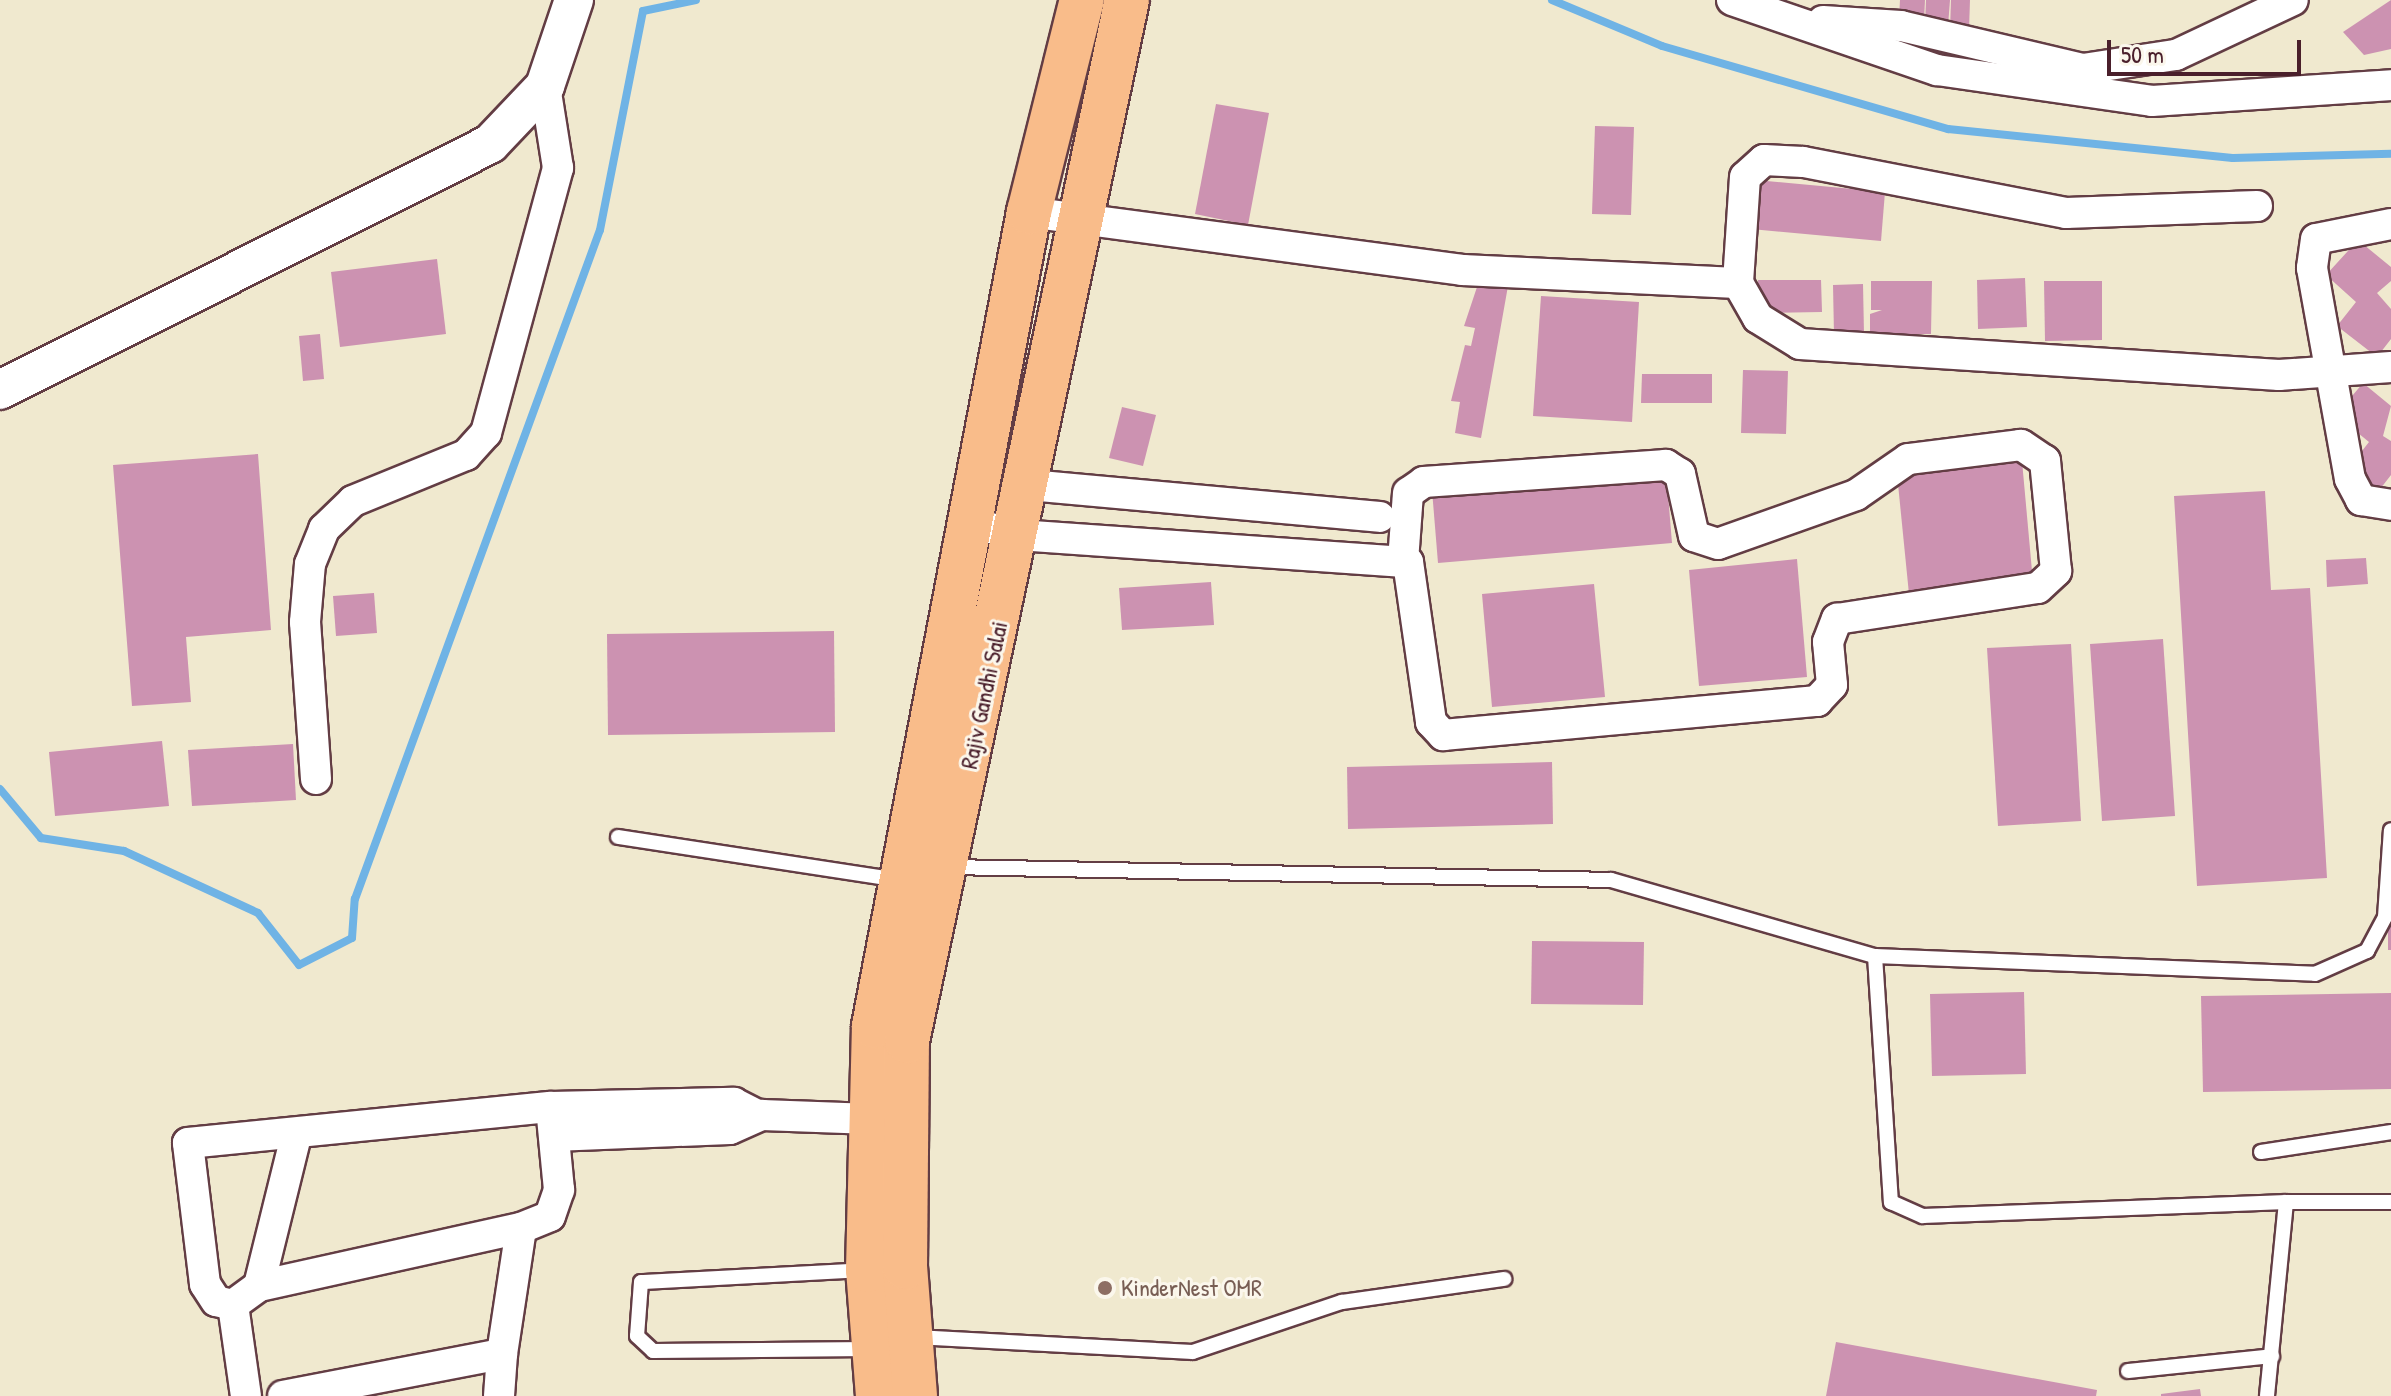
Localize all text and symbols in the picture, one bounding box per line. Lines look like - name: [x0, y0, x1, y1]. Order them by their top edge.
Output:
- scale bar: [2111, 24, 2305, 74]
- text: 50 m: [2121, 38, 2164, 70]
- street label: Rajiv Gandhi Salai: [954, 619, 1014, 771]
- place label: KinderNest OMR: [1121, 1274, 1262, 1302]
- marker: KinderNest OMR: [1096, 1279, 1114, 1297]

